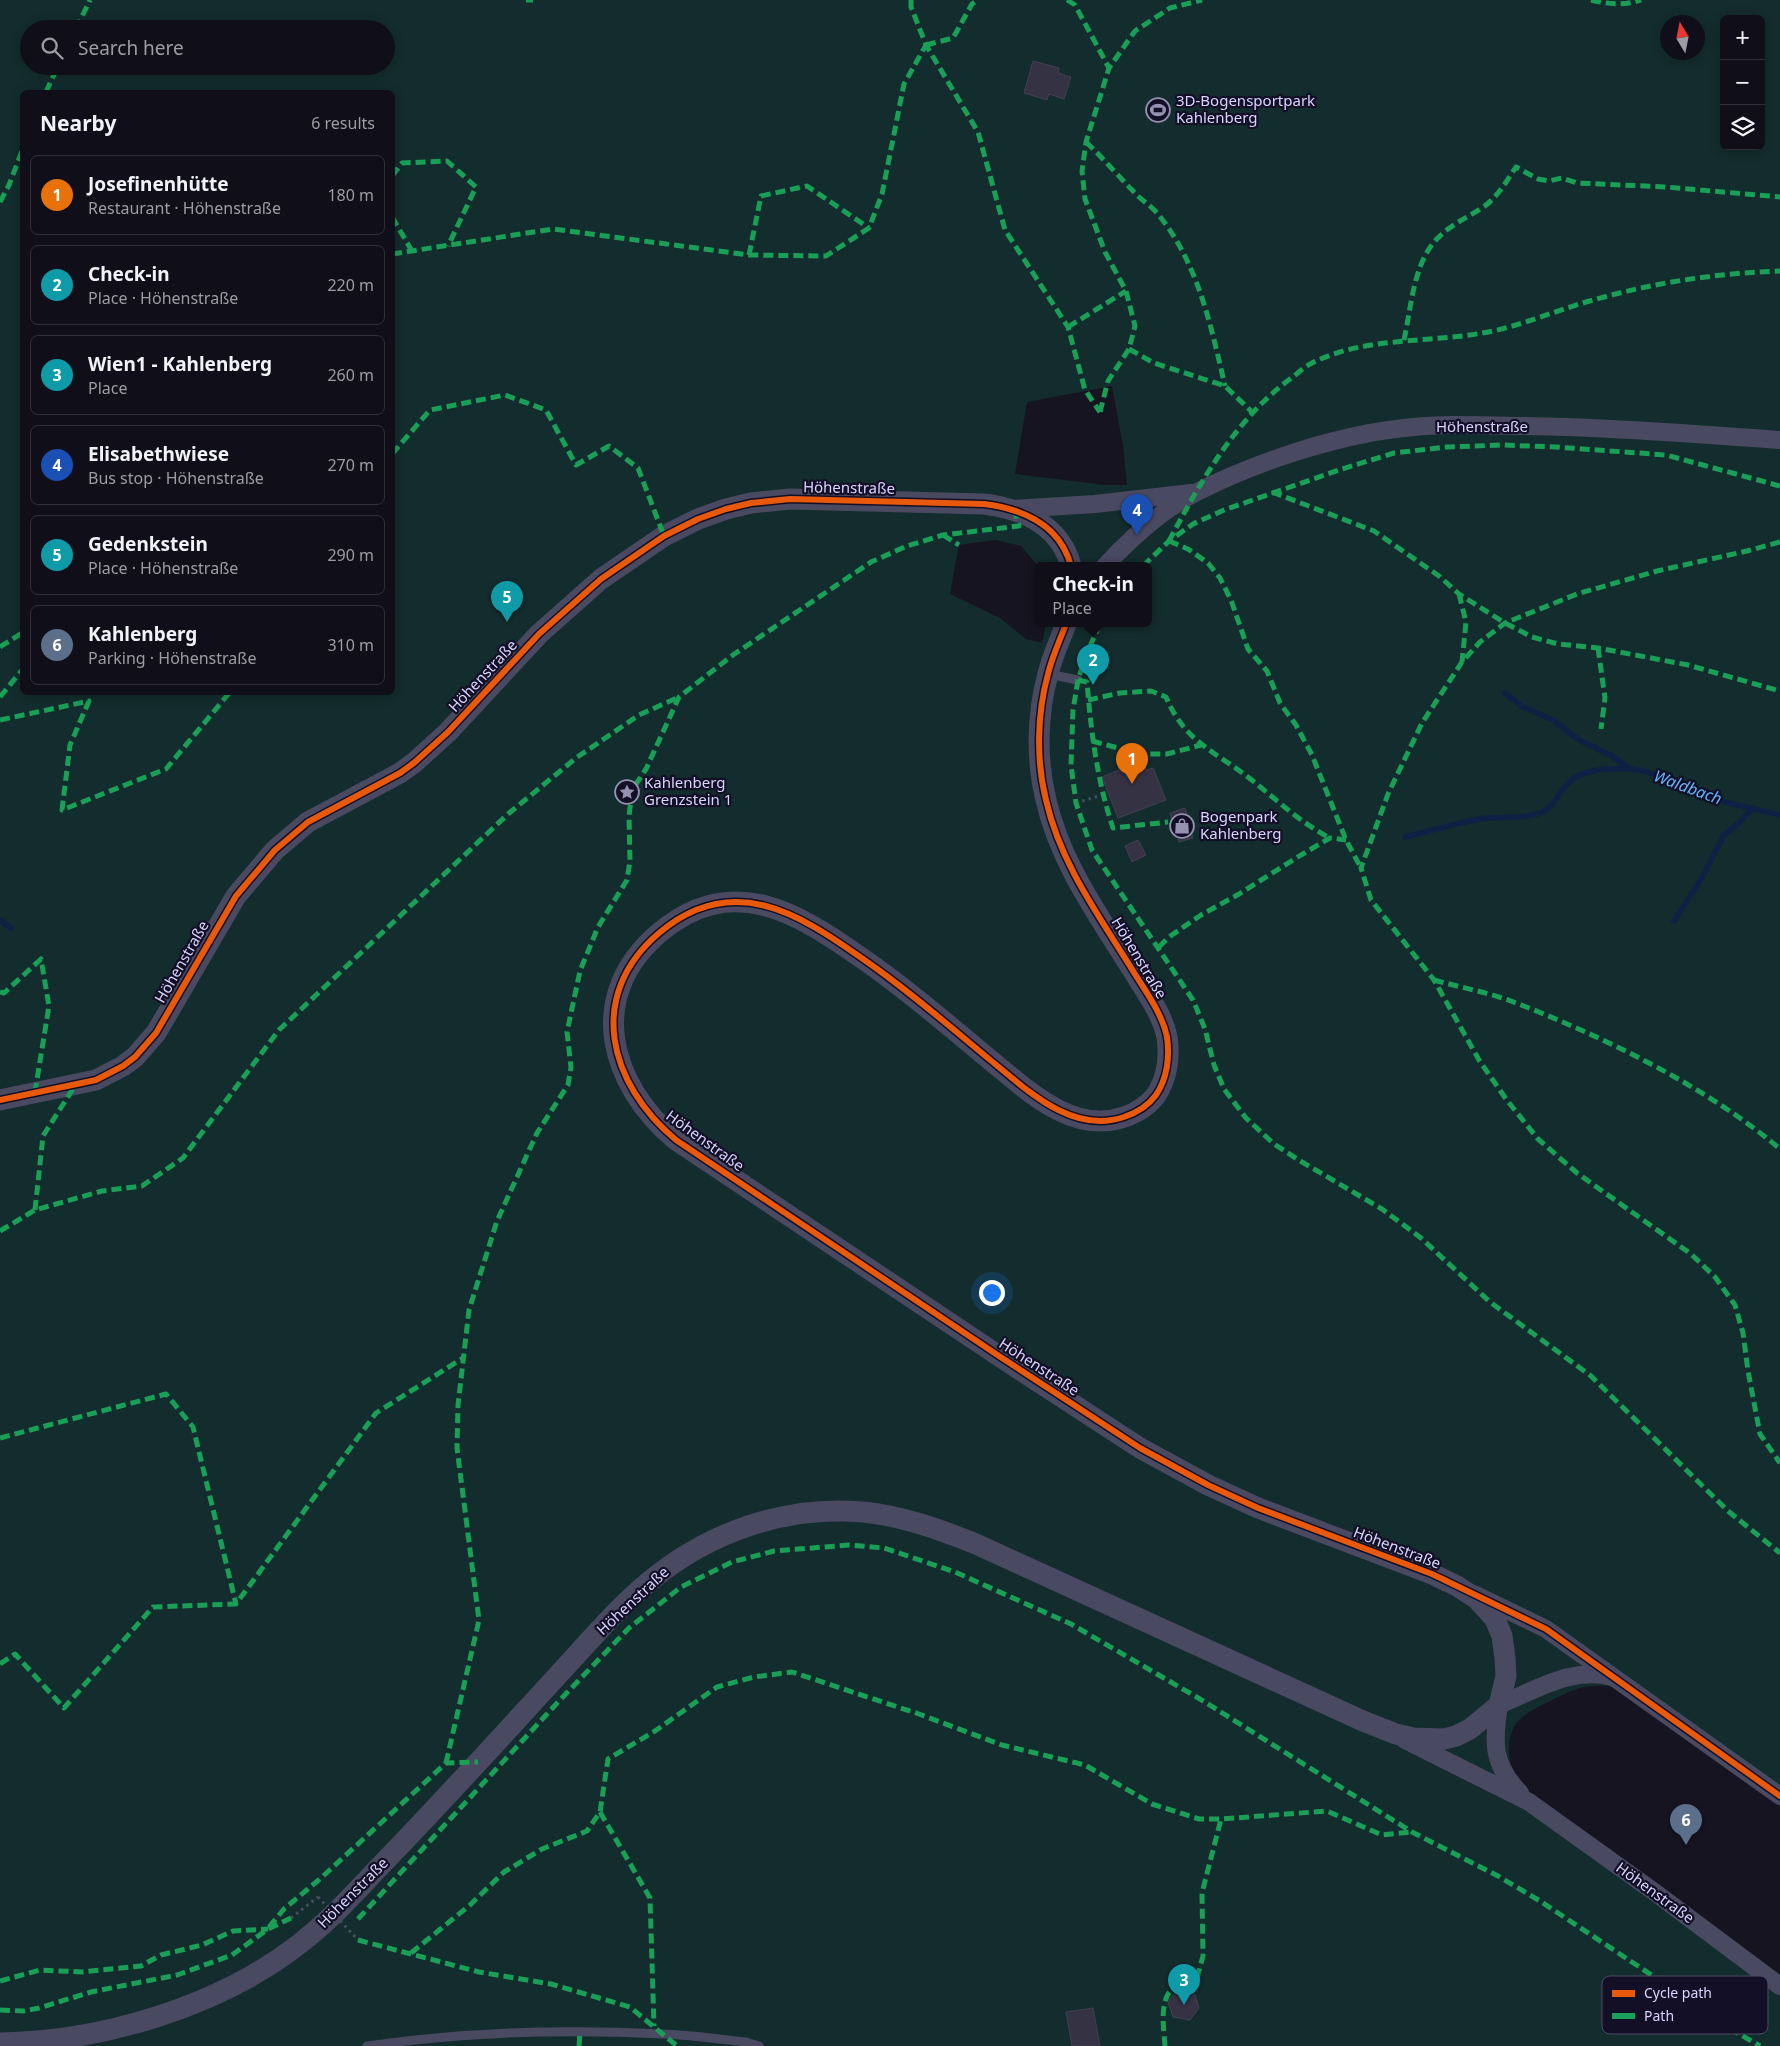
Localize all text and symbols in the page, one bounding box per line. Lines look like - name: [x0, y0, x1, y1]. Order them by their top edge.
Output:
- north arrow: [1660, 15, 1705, 60]
- map controls: [1720, 15, 1765, 150]
- button: +: [1720, 15, 1765, 60]
- search box: [20, 20, 395, 75]
- icon: search: [38, 34, 66, 62]
- text: Search here: [78, 35, 184, 61]
- button: −: [1720, 60, 1765, 105]
- place label: 3D-Bogensportpark Kahlenberg: [1176, 90, 1315, 127]
- sports icon: 3D-Bogensportpark Kahlenberg: [1145, 97, 1171, 123]
- button: layers: [1720, 105, 1765, 150]
- text: Nearby: [40, 109, 116, 137]
- text: 6 results: [311, 112, 375, 134]
- text: Josefinenhütte: [88, 171, 229, 197]
- text: 1: [52, 184, 62, 206]
- text: 180 m: [327, 184, 374, 206]
- text: Restaurant · Höhenstraße: [88, 197, 281, 219]
- text: Check-in: [88, 261, 170, 287]
- text: 2: [52, 274, 62, 296]
- text: 220 m: [327, 274, 374, 296]
- text: Place · Höhenstraße: [88, 287, 238, 309]
- text: Wien1 - Kahlenberg: [88, 351, 272, 377]
- text: 3: [52, 364, 62, 386]
- text: 260 m: [327, 364, 374, 386]
- text: Place: [88, 377, 128, 399]
- street label: Höhenstraße: [1436, 416, 1528, 436]
- text: Elisabethwiese: [88, 441, 229, 467]
- text: 4: [52, 454, 62, 476]
- text: 270 m: [327, 454, 374, 476]
- text: Bus stop · Höhenstraße: [88, 467, 264, 489]
- street label: Höhenstraße: [803, 476, 895, 498]
- pin: 4: [1121, 494, 1153, 535]
- text: Gedenkstein: [88, 531, 208, 557]
- text: 5: [52, 544, 62, 566]
- text: 290 m: [327, 544, 374, 566]
- text: Place · Höhenstraße: [88, 557, 238, 579]
- popup: [1034, 562, 1152, 627]
- text: Check-in: [1052, 571, 1134, 597]
- pin: 5: [491, 581, 523, 622]
- text: Place: [1052, 597, 1092, 619]
- text: Kahlenberg: [88, 621, 197, 647]
- text: 6: [52, 634, 62, 656]
- text: 310 m: [327, 634, 374, 656]
- street label: Höhenstraße: [444, 635, 521, 716]
- pin: 2: [1077, 644, 1109, 685]
- text: Parking · Höhenstraße: [88, 647, 256, 669]
- pin: 1: [1116, 743, 1148, 784]
- water label: Waldbach: [1651, 765, 1725, 809]
- place label: Kahlenberg Grenzstein 1: [644, 772, 732, 809]
- place icon: Kahlenberg Grenzstein 1: [614, 779, 640, 805]
- place label: Bogenpark Kahlenberg: [1200, 806, 1282, 843]
- shop icon: Bogenpark Kahlenberg: [1169, 813, 1195, 839]
- street label: Höhenstraße: [1108, 913, 1172, 1002]
- street label: Höhenstraße: [149, 917, 213, 1006]
- street label: Höhenstraße: [662, 1105, 749, 1175]
- your location: [979, 1280, 1005, 1306]
- street label: Höhenstraße: [996, 1333, 1084, 1400]
- street label: Höhenstraße: [1351, 1521, 1444, 1573]
- street label: Höhenstraße: [592, 1562, 673, 1639]
- pin: 6: [1670, 1804, 1702, 1845]
- street label: Höhenstraße: [313, 1853, 392, 1932]
- street label: Höhenstraße: [1612, 1857, 1699, 1927]
- pin: 3: [1168, 1964, 1200, 2005]
- legend: [1602, 1976, 1768, 2034]
- text: Cycle path: [1644, 1983, 1712, 2002]
- text: Path: [1644, 2006, 1674, 2025]

